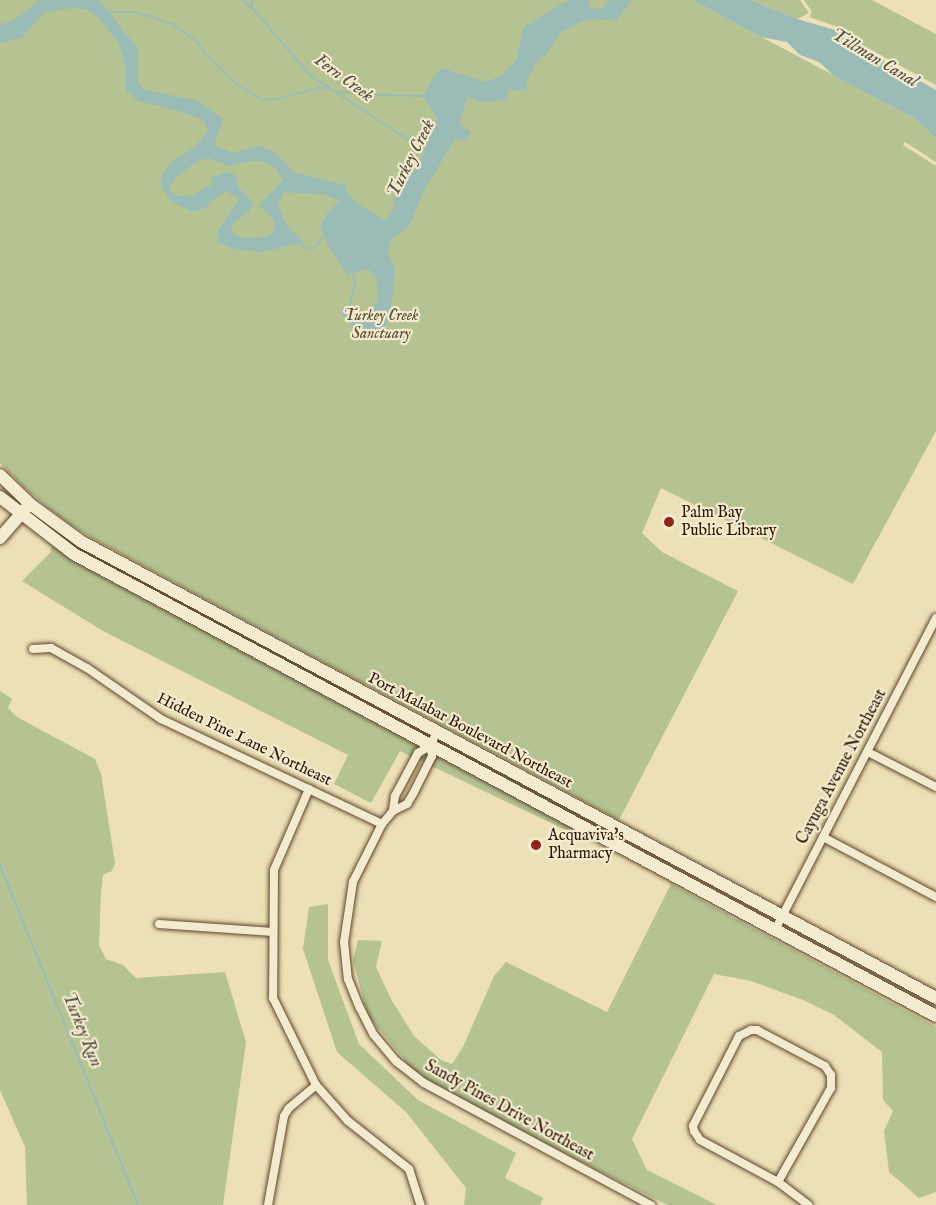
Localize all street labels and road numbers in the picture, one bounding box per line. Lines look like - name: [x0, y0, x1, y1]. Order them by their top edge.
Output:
- street label: Port Malabar Boulevard Northeast: [365, 669, 575, 793]
- street label: Cayuga Avenue Northeast: [793, 686, 891, 848]
- street label: Hidden Pine Lane Northeast: [153, 689, 335, 791]
- street label: Sandy Pines Drive Northeast: [421, 1057, 597, 1165]

